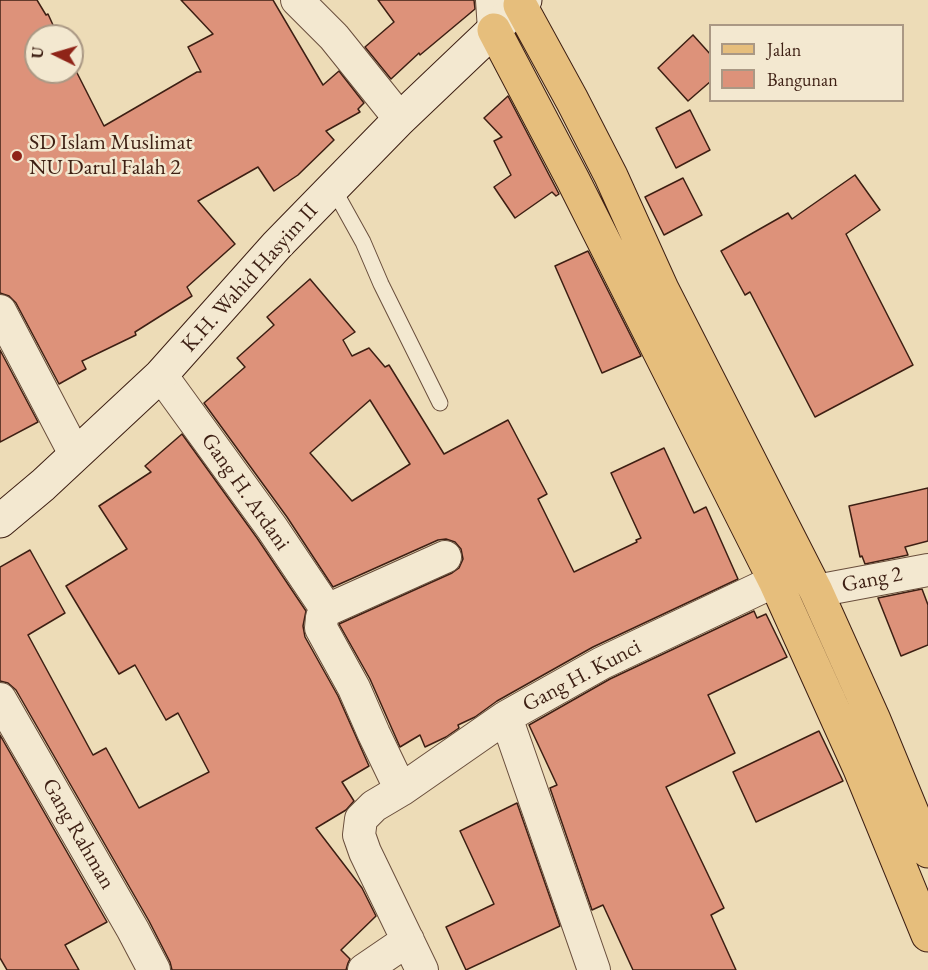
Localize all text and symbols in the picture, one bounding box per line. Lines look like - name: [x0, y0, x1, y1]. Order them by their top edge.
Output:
- north arrow: [24, 24, 84, 84]
- legend: [709, 24, 904, 102]
- text: Jalan: [767, 38, 801, 61]
- text: U: [27, 46, 49, 59]
- text: Bangunan: [767, 68, 838, 91]
- place label: SD Islam Muslimat NU Darul Falah 2: [29, 130, 192, 182]
- marker: SD Islam Muslimat NU Darul Falah 2: [10, 149, 24, 163]
- street label: K.H. Wahid Hasyim II: [176, 198, 324, 358]
- street label: Gang H. Ardani: [195, 428, 295, 556]
- street label: Gang 2: [840, 561, 904, 599]
- street label: Gang H. Kunci: [518, 634, 646, 718]
- street label: Gang Rahman: [36, 774, 120, 894]

